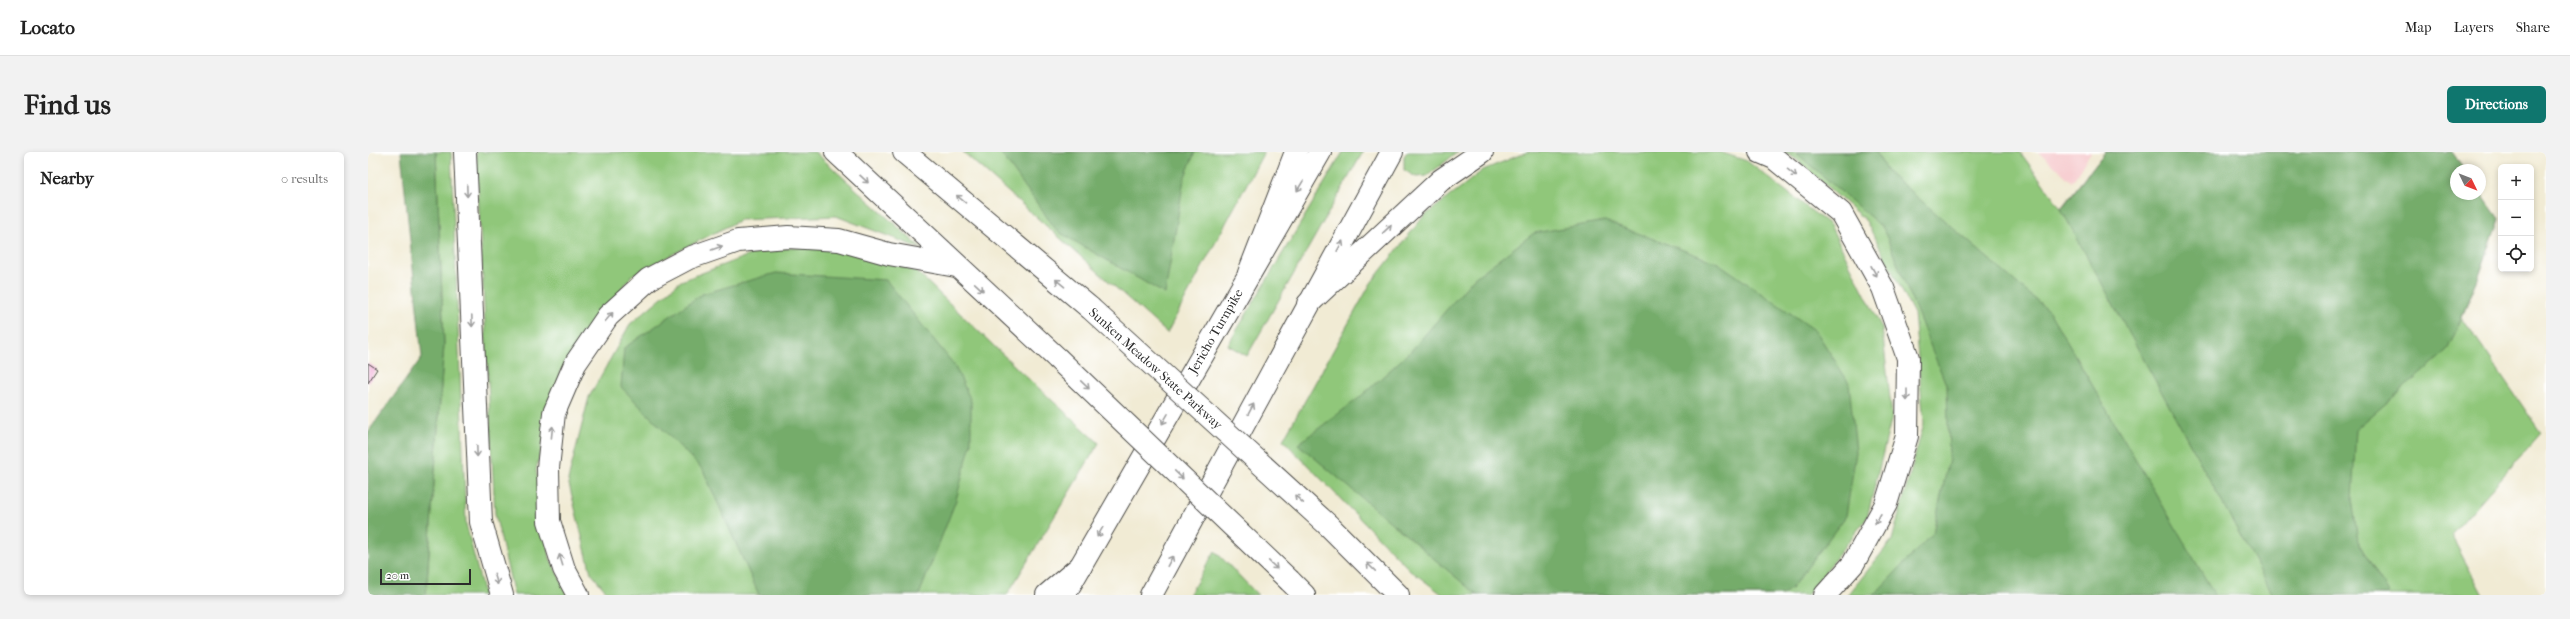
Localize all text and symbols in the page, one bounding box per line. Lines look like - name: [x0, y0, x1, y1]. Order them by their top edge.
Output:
- text: Locato: [20, 17, 75, 39]
- text: Map: [2405, 19, 2432, 36]
- text: Layers: [2454, 19, 2494, 36]
- text: Share: [2516, 19, 2550, 36]
- button: Directions: [2447, 86, 2546, 123]
- text: Find us: [24, 88, 111, 121]
- north arrow: [2450, 164, 2486, 200]
- map controls: [2498, 164, 2534, 272]
- button: +: [2498, 164, 2534, 200]
- text: Nearby: [40, 168, 94, 188]
- one-way arrow: [1787, 168, 1798, 177]
- text: 0 results: [281, 171, 328, 186]
- one-way arrow: [859, 174, 869, 184]
- one-way arrow: [1296, 180, 1304, 192]
- one-way arrow: [463, 184, 470, 197]
- one-way arrow: [955, 195, 966, 204]
- button: −: [2498, 200, 2534, 236]
- one-way arrow: [1382, 225, 1392, 234]
- button: locate: [2498, 236, 2534, 272]
- one-way arrow: [1337, 240, 1344, 252]
- one-way arrow: [710, 244, 722, 252]
- one-way arrow: [1870, 265, 1878, 277]
- one-way arrow: [1055, 278, 1066, 287]
- one-way arrow: [974, 283, 984, 292]
- street label: Jericho Turnpike: [1185, 286, 1246, 377]
- street label: Sunken Meadow State Parkway: [1086, 305, 1226, 433]
- one-way arrow: [604, 312, 613, 323]
- one-way arrow: [468, 314, 475, 327]
- one-way arrow: [1080, 381, 1090, 390]
- one-way arrow: [1903, 388, 1911, 401]
- one-way arrow: [1248, 404, 1256, 416]
- one-way arrow: [1160, 413, 1168, 425]
- one-way arrow: [548, 426, 555, 439]
- one-way arrow: [473, 444, 480, 457]
- one-way arrow: [1174, 470, 1184, 480]
- one-way arrow: [1294, 494, 1304, 504]
- one-way arrow: [1874, 513, 1881, 525]
- one-way arrow: [1096, 526, 1103, 538]
- one-way arrow: [557, 554, 564, 567]
- one-way arrow: [1166, 555, 1174, 567]
- one-way arrow: [1268, 560, 1278, 570]
- one-way arrow: [1366, 562, 1376, 572]
- scale bar: [380, 567, 471, 586]
- text: 20 m: [386, 569, 409, 582]
- one-way arrow: [493, 572, 500, 585]

